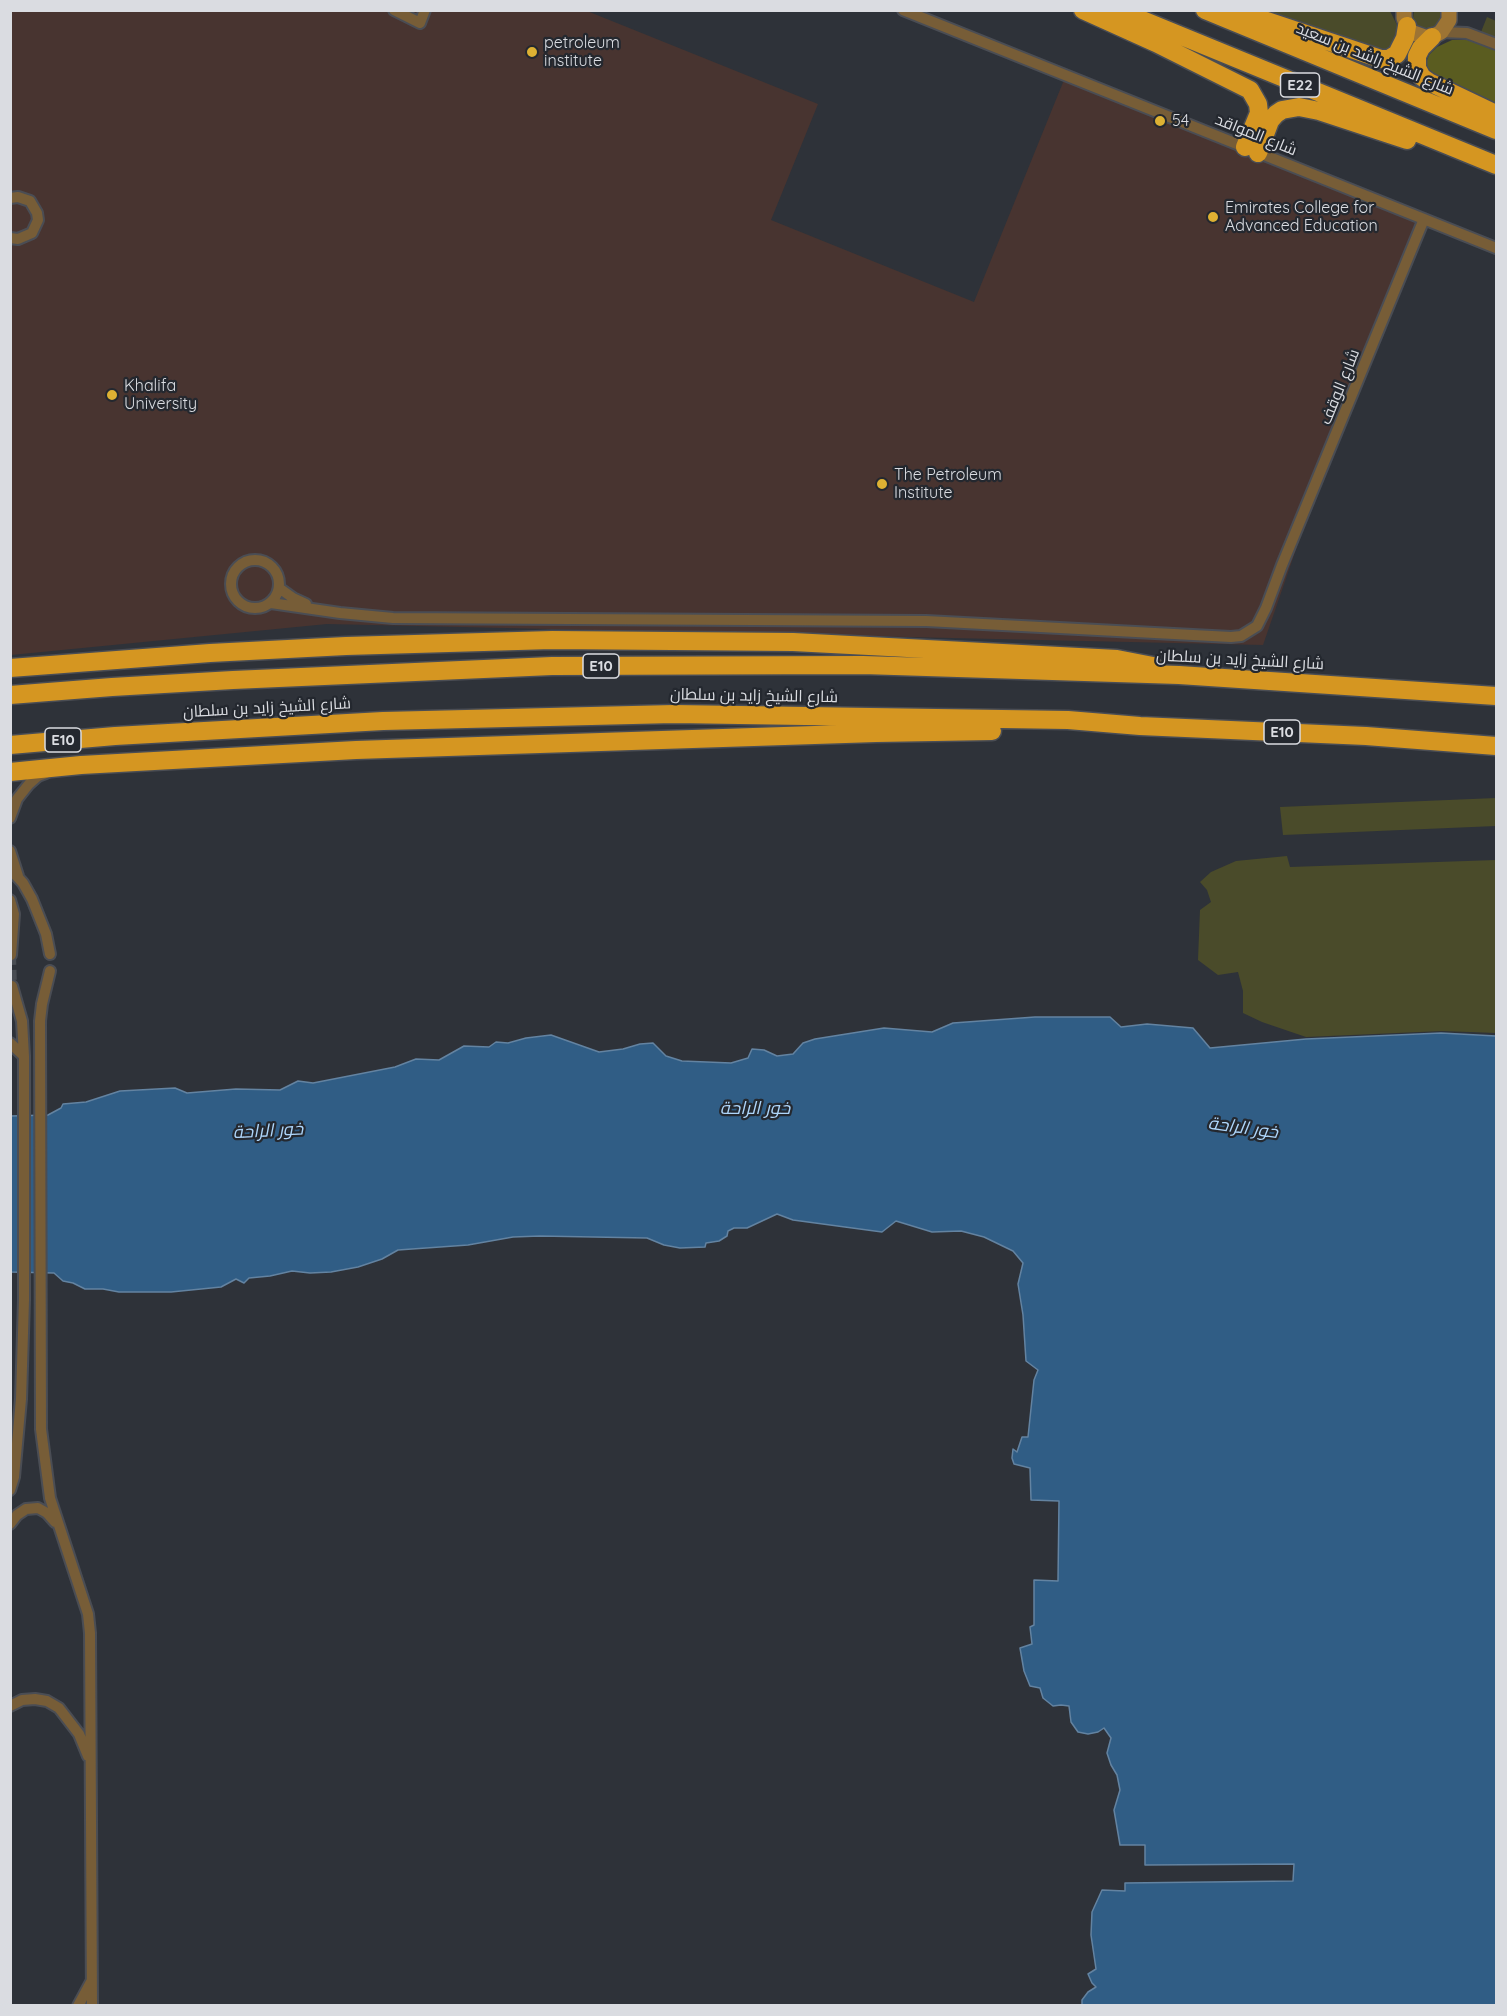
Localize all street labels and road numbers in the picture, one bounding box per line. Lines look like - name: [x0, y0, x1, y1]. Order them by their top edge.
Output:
- street label: شارع الشيخ راشد بن سعيد: [1293, 19, 1457, 99]
- road number: E22: [1280, 73, 1320, 97]
- street label: شارع المواقد: [1212, 110, 1300, 160]
- street label: شارع الوقف: [1316, 346, 1364, 428]
- street label: شارع الشيخ زايد بن سلطان: [1156, 646, 1324, 674]
- road number: E10: [583, 654, 619, 678]
- street label: شارع الشيخ زايد بن سلطان: [670, 685, 838, 707]
- street label: شارع الشيخ زايد بن سلطان: [183, 694, 351, 722]
- road number: E10: [1264, 720, 1300, 744]
- road number: E10: [45, 728, 81, 752]

